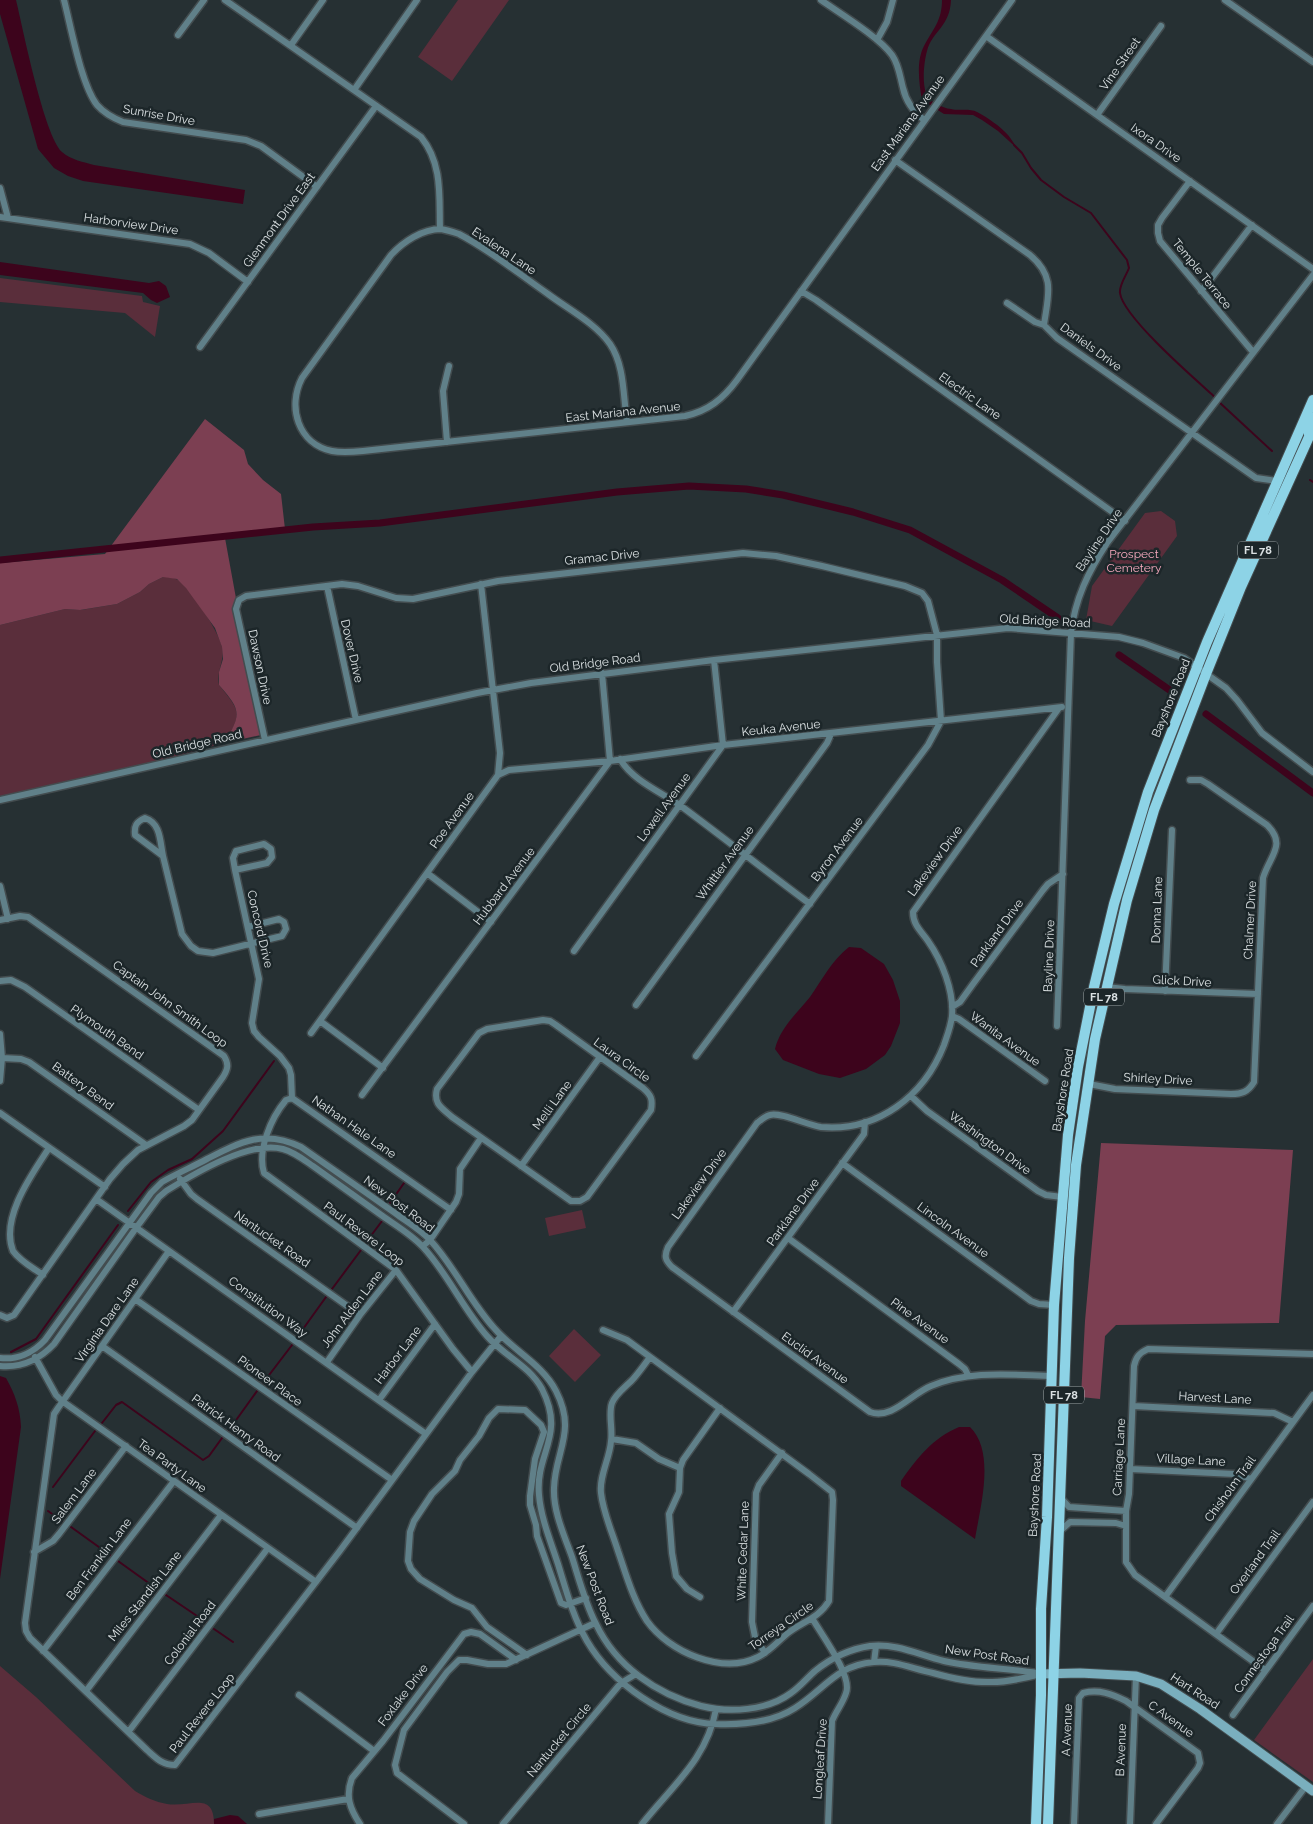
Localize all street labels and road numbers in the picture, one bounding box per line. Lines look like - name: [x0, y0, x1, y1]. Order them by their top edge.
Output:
- street label: Vine Street: [1097, 35, 1143, 93]
- street label: East Mariana Avenue: [868, 72, 948, 174]
- street label: Sunrise Drive: [122, 102, 196, 128]
- street label: Ixora Drive: [1128, 121, 1184, 165]
- street label: Glenmont Drive East: [240, 170, 318, 270]
- street label: Harborview Drive: [83, 210, 179, 238]
- street label: Evalena Lane: [469, 224, 539, 278]
- street label: Temple Terrace: [1169, 236, 1235, 312]
- street label: Daniels Drive: [1058, 320, 1124, 374]
- street label: Electric Lane: [936, 370, 1004, 422]
- street label: East Mariana Avenue: [565, 399, 681, 425]
- street label: Bayline Drive: [1073, 506, 1125, 574]
- road number: FL 78: [1238, 542, 1278, 558]
- street label: Gramac Drive: [564, 546, 640, 568]
- street label: Old Bridge Road: [999, 612, 1091, 630]
- street label: Dover Drive: [338, 618, 366, 684]
- street label: Dawson Drive: [245, 628, 275, 706]
- street label: Old Bridge Road: [549, 650, 641, 676]
- street label: Bayshore Road: [1149, 657, 1193, 739]
- street label: Keuka Avenue: [741, 717, 821, 739]
- street label: Old Bridge Road: [151, 727, 243, 761]
- street label: Lowell Avenue: [634, 770, 694, 844]
- street label: Poe Avenue: [427, 789, 477, 851]
- street label: Byron Avenue: [808, 814, 866, 884]
- street label: Whittier Avenue: [693, 823, 757, 903]
- street label: Lakeview Drive: [905, 823, 965, 899]
- street label: Hubbard Avenue: [470, 844, 538, 928]
- street label: Donna Lane: [1149, 876, 1165, 944]
- street label: Chalmer Drive: [1241, 880, 1259, 960]
- street label: Concord Drive: [244, 889, 276, 969]
- street label: Parkland Drive: [968, 896, 1026, 970]
- street label: Bayline Drive: [1041, 920, 1057, 992]
- street label: Captain John Smith Loop: [110, 958, 230, 1050]
- street label: Glick Drive: [1152, 972, 1212, 990]
- road number: FL 78: [1084, 989, 1124, 1006]
- street label: Plymouth Bend: [68, 1002, 146, 1062]
- street label: Wanita Avenue: [967, 1009, 1043, 1069]
- street label: Laura Circle: [591, 1035, 653, 1085]
- street label: Bayshore Road: [1050, 1048, 1076, 1132]
- street label: Battery Bend: [50, 1059, 116, 1113]
- street label: Shirley Drive: [1123, 1070, 1193, 1088]
- street label: Melli Lane: [530, 1078, 574, 1132]
- street label: Nathan Hale Lane: [309, 1093, 399, 1161]
- street label: Washington Drive: [946, 1109, 1034, 1177]
- street label: Lakeview Drive: [669, 1146, 729, 1222]
- street label: New Post Road: [361, 1173, 437, 1235]
- street label: Parklane Drive: [764, 1176, 822, 1248]
- street label: Paul Revere Loop: [321, 1199, 407, 1269]
- street label: Lincoln Avenue: [914, 1199, 992, 1261]
- street label: Nantucket Road: [231, 1208, 313, 1270]
- street label: John Alden Lane: [318, 1268, 386, 1350]
- street label: Constitution Way: [226, 1274, 311, 1341]
- street label: Virginia Dare Lane: [72, 1275, 142, 1365]
- street label: Pine Avenue: [888, 1295, 952, 1347]
- street label: Harbor Lane: [372, 1323, 424, 1387]
- street label: Euclid Avenue: [779, 1329, 851, 1387]
- street label: Pioneer Place: [235, 1353, 305, 1409]
- road number: FL 78: [1044, 1386, 1084, 1404]
- street label: Harvest Lane: [1178, 1389, 1252, 1407]
- street label: Patrick Henry Road: [189, 1391, 283, 1465]
- street label: Carriage Lane: [1110, 1418, 1128, 1496]
- street label: Tea Party Lane: [135, 1436, 209, 1496]
- street label: Village Lane: [1156, 1451, 1226, 1469]
- street label: Bayshore Road: [1026, 1453, 1044, 1537]
- street label: Chisholm Trail: [1202, 1453, 1259, 1525]
- street label: Salem Lane: [49, 1466, 99, 1526]
- street label: White Cedar Lane: [734, 1501, 752, 1601]
- street label: Ben Franklin Lane: [64, 1515, 134, 1603]
- street label: Overland Trail: [1227, 1526, 1284, 1597]
- street label: New Post Road: [573, 1543, 617, 1627]
- street label: Miles Standish Lane: [105, 1548, 185, 1644]
- street label: Colonial Road: [161, 1598, 219, 1668]
- street label: Torreya Circle: [746, 1598, 816, 1654]
- street label: Connestoga Trail: [1231, 1612, 1297, 1696]
- street label: New Post Road: [944, 1642, 1030, 1668]
- street label: Foxlake Drive: [375, 1661, 431, 1729]
- street label: Paul Revere Loop: [166, 1670, 238, 1756]
- street label: Hart Road: [1168, 1670, 1222, 1712]
- street label: C Avenue: [1145, 1698, 1197, 1740]
- street label: Nantucket Circle: [524, 1700, 594, 1780]
- street label: A Avenue: [1059, 1703, 1075, 1757]
- street label: Longleaf Drive: [810, 1718, 830, 1800]
- street label: B Avenue: [1113, 1723, 1129, 1777]

